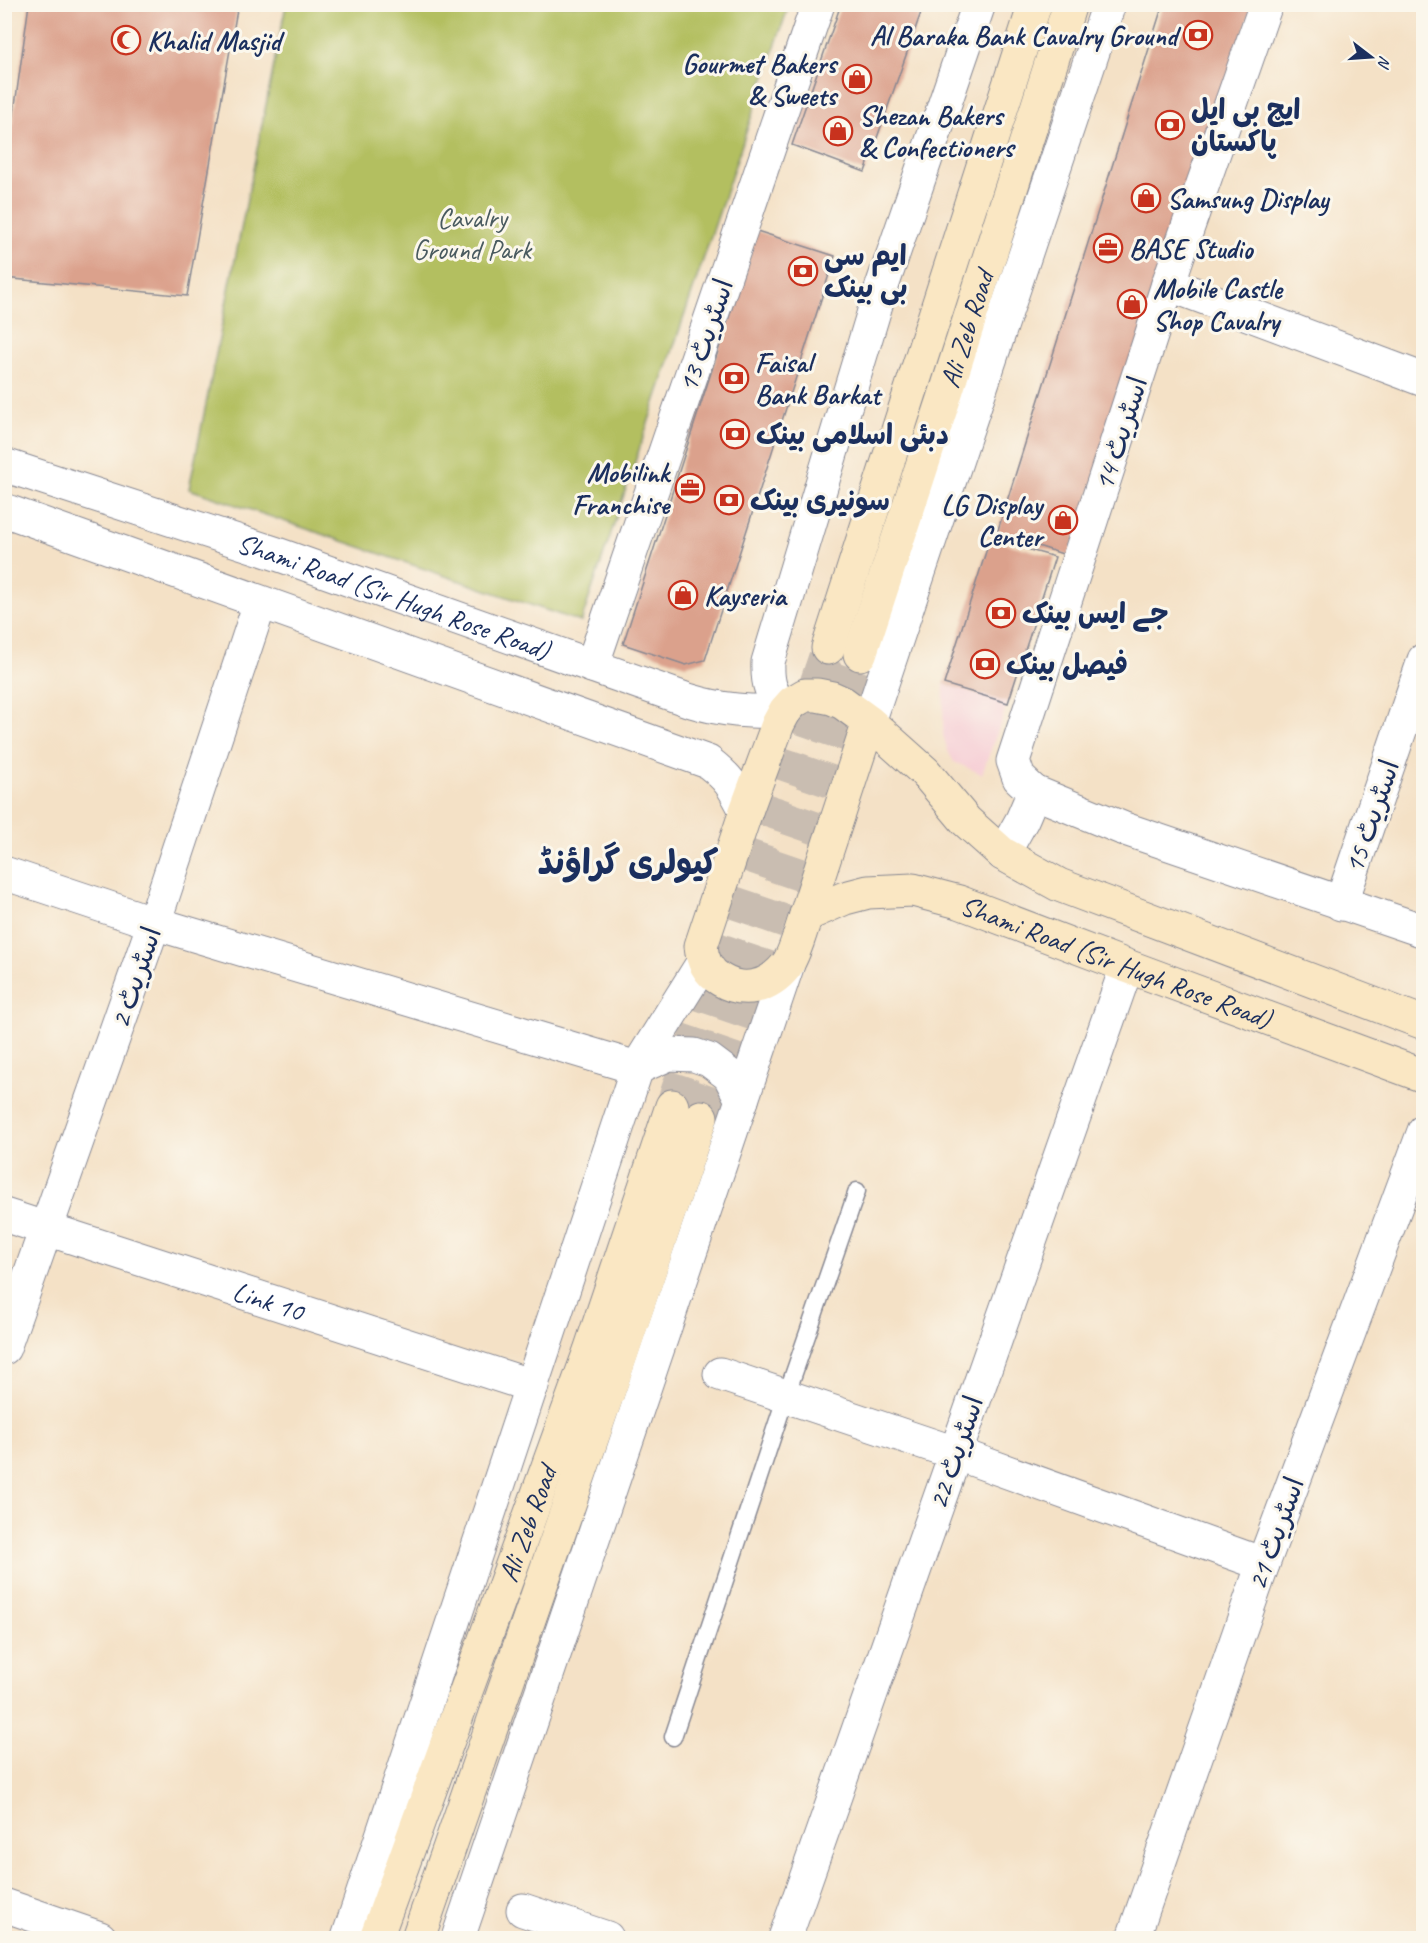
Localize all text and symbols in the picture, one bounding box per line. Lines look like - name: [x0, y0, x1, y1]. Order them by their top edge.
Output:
- place label: Al Baraka Bank Cavalry Ground: [870, 18, 1182, 53]
- bank icon: Al Baraka Bank Cavalry Ground: [1182, 19, 1214, 51]
- place label: Khalid Masjid: [147, 23, 285, 58]
- mosque icon: Khalid Masjid: [110, 24, 142, 56]
- north arrow: [1341, 27, 1401, 87]
- place label: Gourmet Bakers & Sweets: [682, 46, 839, 113]
- text: N: [1372, 53, 1395, 72]
- shop icon: Gourmet Bakers & Sweets: [841, 63, 873, 95]
- place label: ایچ بی ایل پاکستان: [1191, 92, 1300, 159]
- place label: Shezan Bakers & Confectioners: [859, 98, 1017, 165]
- bank icon: ایچ بی ایل پاکستان: [1154, 109, 1186, 141]
- shop icon: Shezan Bakers & Confectioners: [822, 115, 854, 147]
- place label: Samsung Display: [1167, 181, 1331, 217]
- shop icon: Samsung Display: [1130, 182, 1162, 214]
- park label: Cavalry Ground Park: [413, 200, 533, 267]
- place label: BASE Studio: [1129, 231, 1254, 266]
- office icon: BASE Studio: [1092, 232, 1124, 264]
- place label: ایم سی بی بینک: [824, 238, 908, 306]
- bank icon: ایم سی بی بینک: [787, 255, 819, 287]
- street label: Ali Zeb Road: [932, 263, 1003, 392]
- place label: Mobile Castle Shop Cavalry: [1153, 271, 1284, 338]
- street label: اسٹریٹ 13: [670, 274, 741, 396]
- shop icon: Mobile Castle Shop Cavalry: [1116, 288, 1148, 320]
- place label: Faisal Bank Barkat: [755, 345, 884, 412]
- bank icon: Faisal Bank Barkat: [718, 362, 750, 394]
- street label: اسٹریٹ 14: [1086, 372, 1155, 494]
- place label: دبئی اسلامی بینک: [756, 417, 949, 453]
- bank icon: دبئی اسلامی بینک: [719, 418, 751, 450]
- place label: Mobilink Franchise: [572, 455, 672, 522]
- office icon: Mobilink Franchise: [674, 472, 706, 504]
- place label: سونیری بینک: [750, 483, 890, 518]
- bank icon: سونیری بینک: [713, 484, 745, 516]
- place label: LG Display Center: [941, 487, 1045, 554]
- shop icon: LG Display Center: [1047, 504, 1079, 536]
- street label: Shami Road (Sir Hugh Rose Road): [233, 525, 556, 668]
- place label: Kayseria: [704, 578, 788, 613]
- shop icon: Kayseria: [667, 579, 699, 611]
- place label: جے ایس بینک: [1022, 596, 1169, 632]
- bank icon: جے ایس بینک: [985, 597, 1017, 629]
- place label: فیصل بینک: [1006, 647, 1128, 682]
- bank icon: فیصل بینک: [969, 648, 1001, 680]
- street label: اسٹریٹ 15: [1336, 755, 1407, 877]
- district label: کیولری گراؤنڈ: [538, 841, 718, 884]
- street label: Shami Road (Sir Hugh Rose Road): [956, 887, 1278, 1037]
- street label: اسٹریٹ 2: [102, 922, 169, 1032]
- street label: Link 10: [229, 1273, 310, 1330]
- street label: اسٹریٹ 22: [920, 1391, 991, 1513]
- street label: Ali Zeb Road: [490, 1457, 566, 1587]
- street label: اسٹریٹ 21: [1239, 1472, 1312, 1594]

